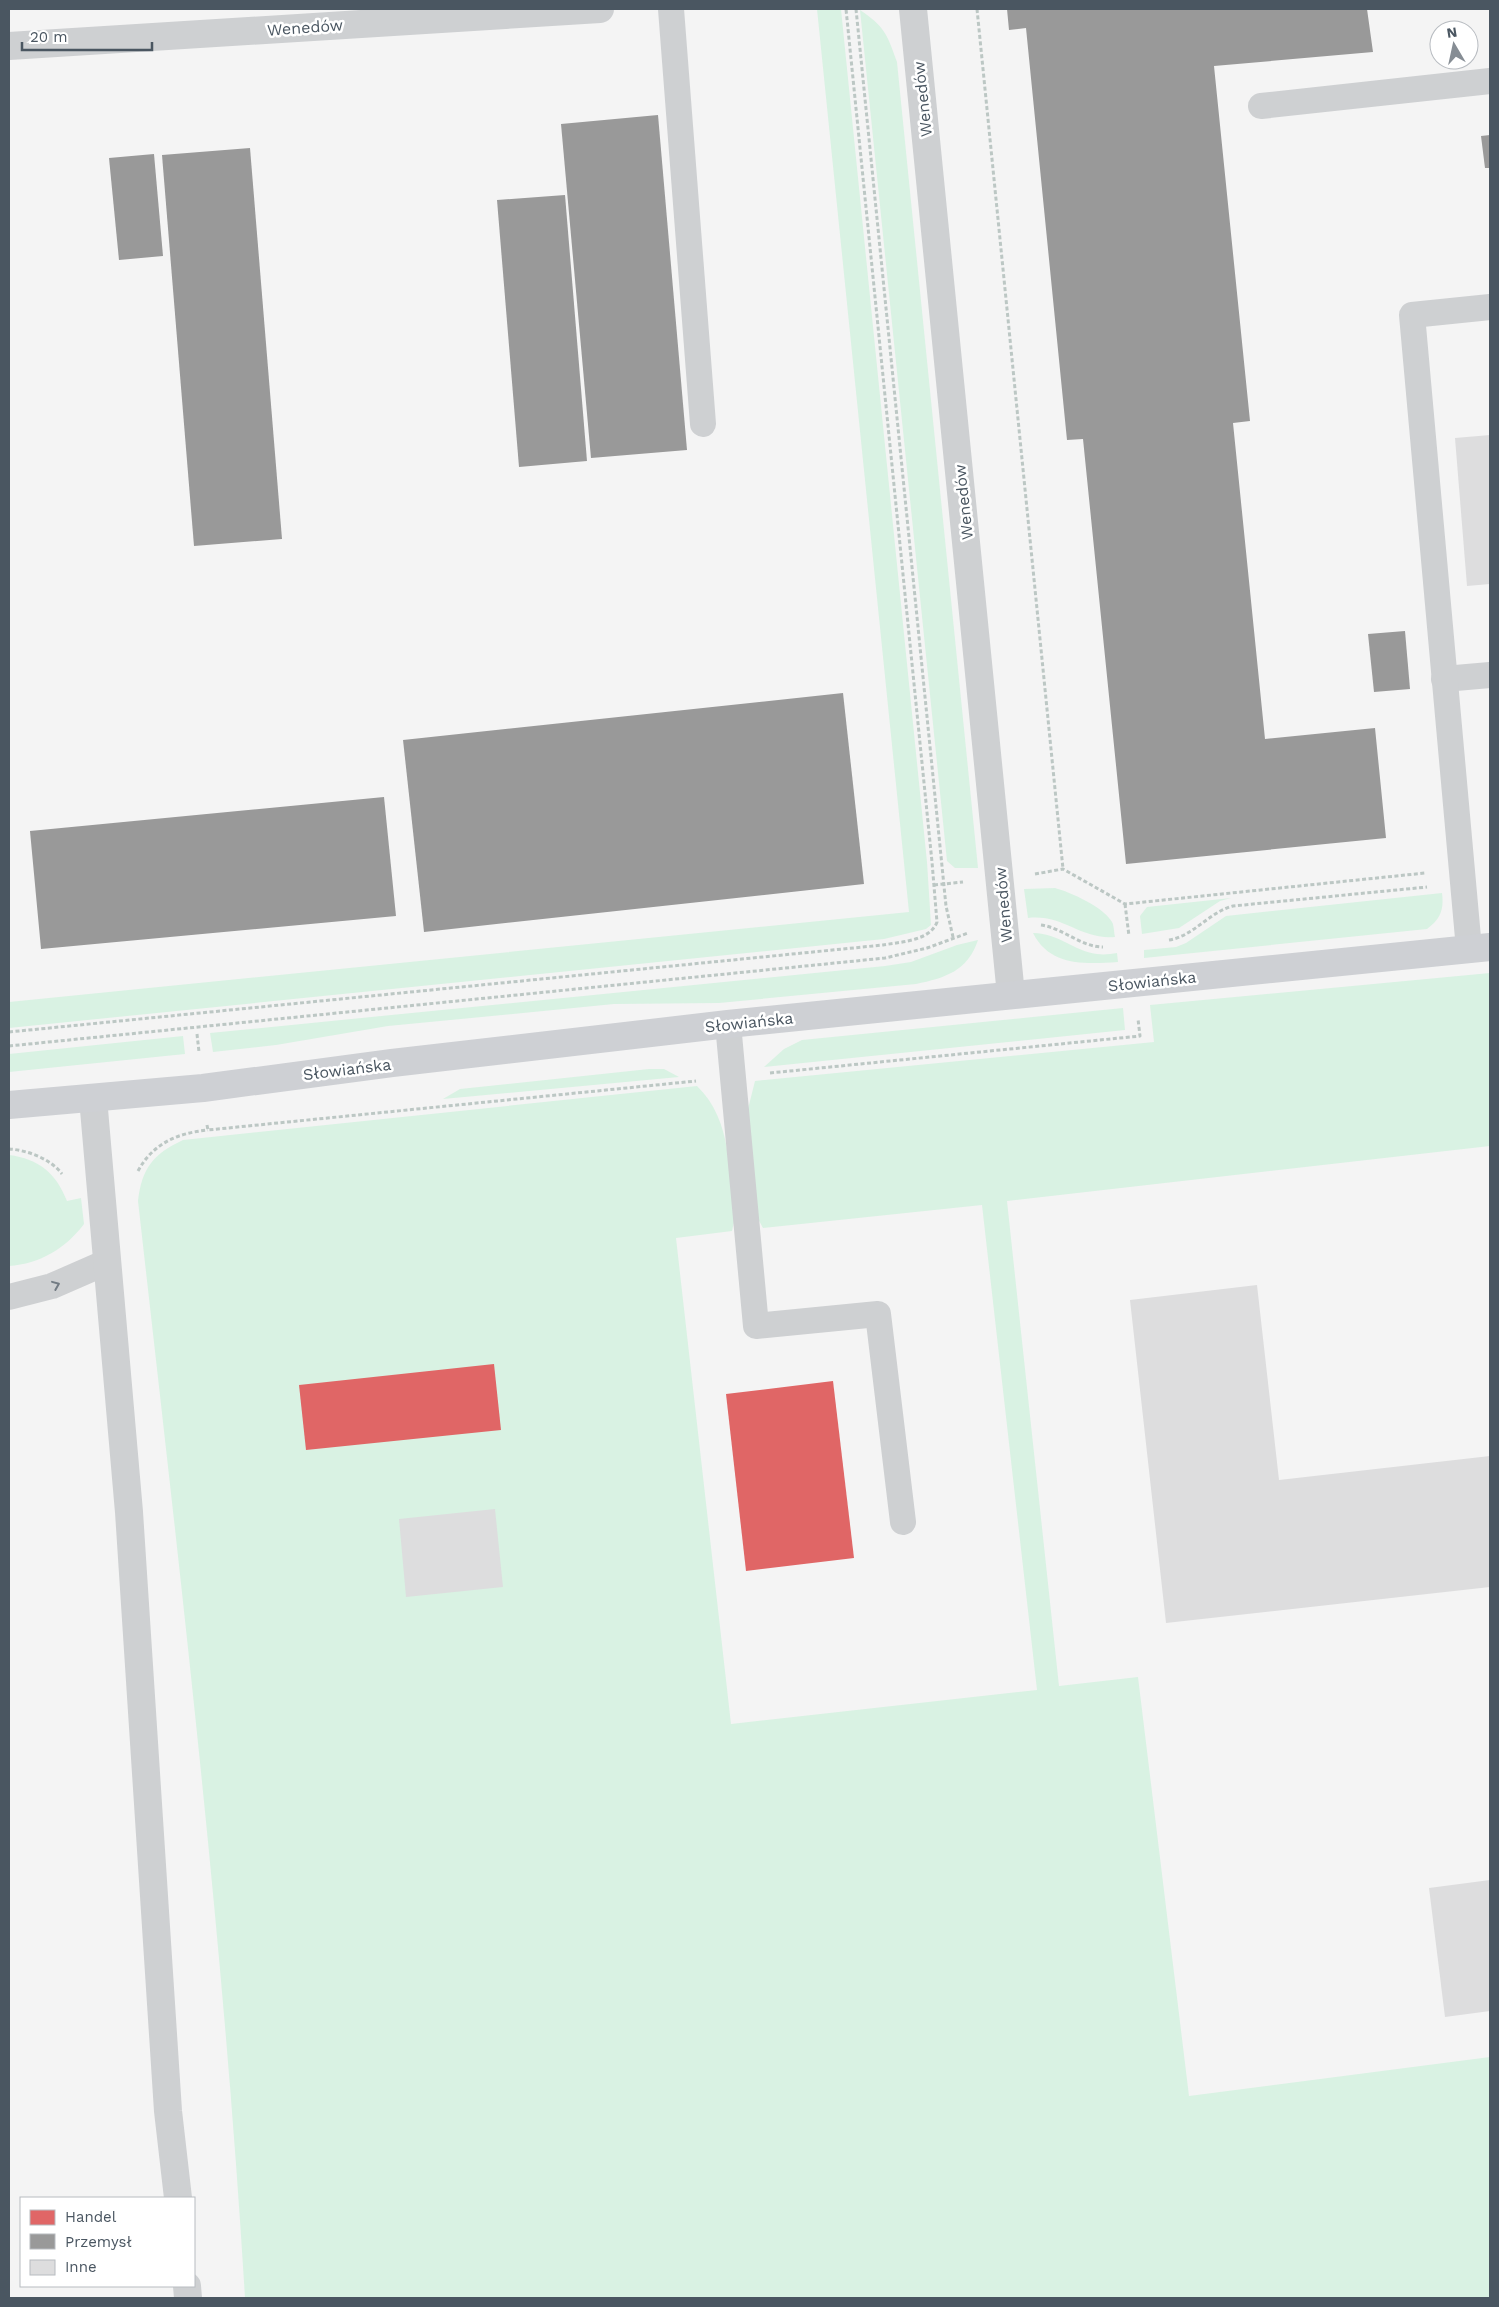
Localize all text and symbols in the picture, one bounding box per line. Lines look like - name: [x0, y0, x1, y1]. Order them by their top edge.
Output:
- street label: Wenedów: [266, 15, 344, 40]
- scale bar: [22, 20, 152, 52]
- north arrow: [1429, 20, 1479, 70]
- text: N: [1446, 23, 1458, 41]
- text: 20 m: [30, 28, 68, 46]
- street label: Wenedów: [909, 60, 936, 138]
- street label: Wenedów: [950, 463, 977, 541]
- street label: Wenedów: [991, 866, 1016, 944]
- street label: Słowiańska: [1107, 967, 1197, 996]
- street label: Słowiańska: [704, 1008, 794, 1037]
- street label: Słowiańska: [302, 1055, 392, 1084]
- one-way arrow: [51, 1280, 60, 1291]
- legend: [20, 2197, 195, 2287]
- text: Handel: [65, 2208, 117, 2226]
- text: Przemysł: [65, 2233, 132, 2251]
- text: Inne: [65, 2258, 97, 2276]

